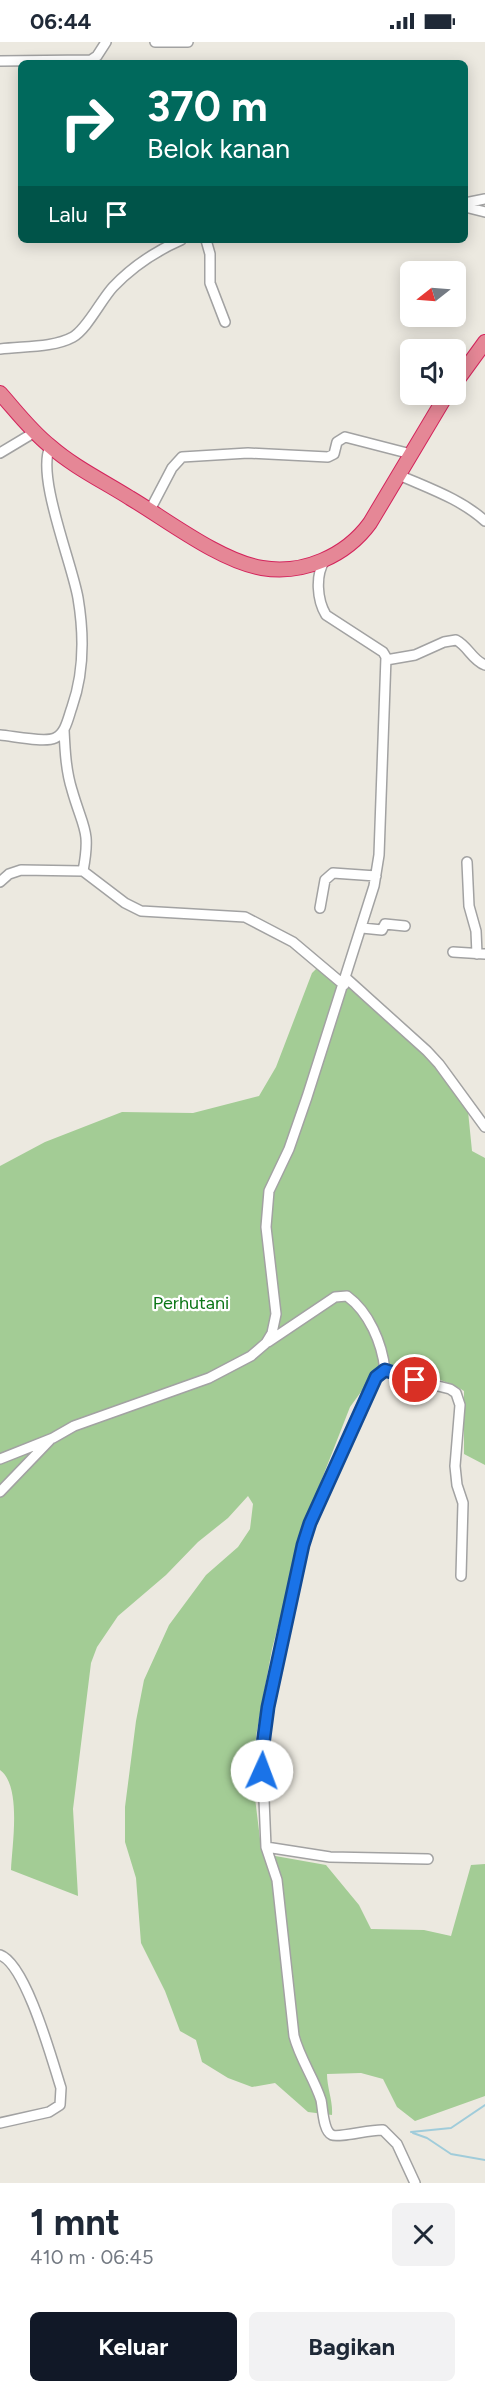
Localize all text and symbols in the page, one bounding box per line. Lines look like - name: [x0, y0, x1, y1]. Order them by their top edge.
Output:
- text: 06:44: [30, 8, 92, 35]
- text: 370 m: [147, 81, 268, 132]
- icon: right: [48, 84, 126, 162]
- text: Belok kanan: [147, 132, 290, 165]
- icon: arrive: [100, 198, 133, 231]
- text: Lalu: [48, 201, 88, 228]
- north arrow: [400, 261, 466, 327]
- map controls: [400, 261, 466, 405]
- button: sound: [400, 339, 466, 405]
- park label: Perhutani: [153, 1292, 229, 1314]
- pin: [389, 1354, 440, 1405]
- icon: arrive: [398, 1363, 431, 1396]
- position arrow: [230, 1739, 294, 1803]
- text: 1 mnt: [30, 2201, 120, 2244]
- button: close: [392, 2203, 455, 2266]
- text: 410 m · 06:45: [30, 2245, 154, 2269]
- button: Keluar: [30, 2312, 237, 2381]
- button: Bagikan: [249, 2312, 455, 2381]

